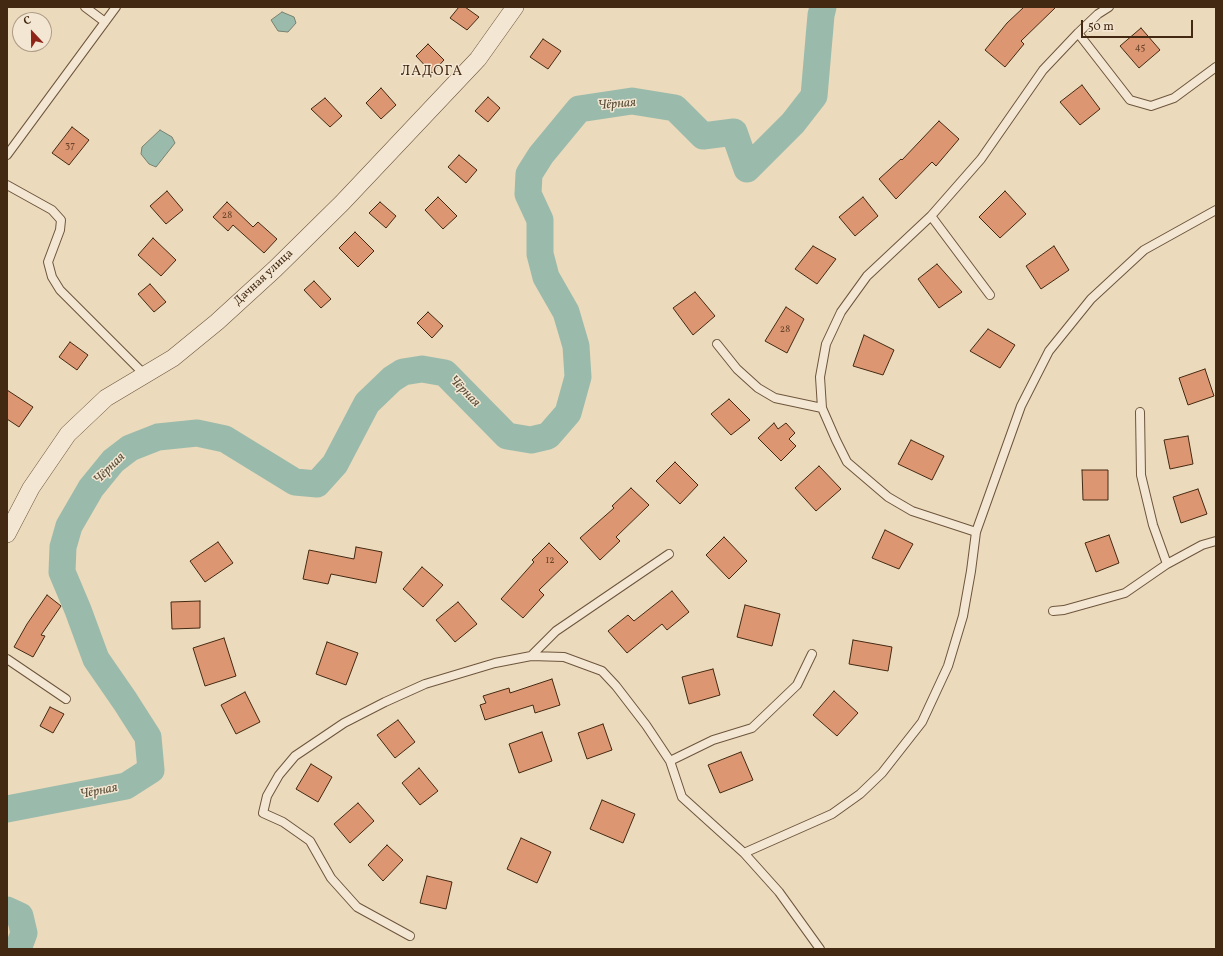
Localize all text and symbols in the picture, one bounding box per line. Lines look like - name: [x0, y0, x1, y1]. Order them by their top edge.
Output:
- north arrow: [12, 12, 52, 52]
- scale bar: [1083, 12, 1195, 38]
- text: С: [22, 13, 34, 30]
- text: 50 m: [1088, 19, 1114, 35]
- house number: 45: [1135, 42, 1145, 54]
- district label: ЛАДОГА: [401, 64, 463, 80]
- water label: Чёрная: [597, 96, 637, 114]
- house number: 37: [65, 140, 75, 152]
- house number: 28: [222, 210, 232, 222]
- street label: Дачная улица: [231, 247, 297, 309]
- house number: 28: [780, 324, 790, 336]
- water label: Чёрная: [445, 373, 483, 411]
- water label: Чёрная: [91, 450, 129, 488]
- house number: 12: [545, 555, 555, 567]
- water label: Чёрная: [79, 781, 119, 803]

